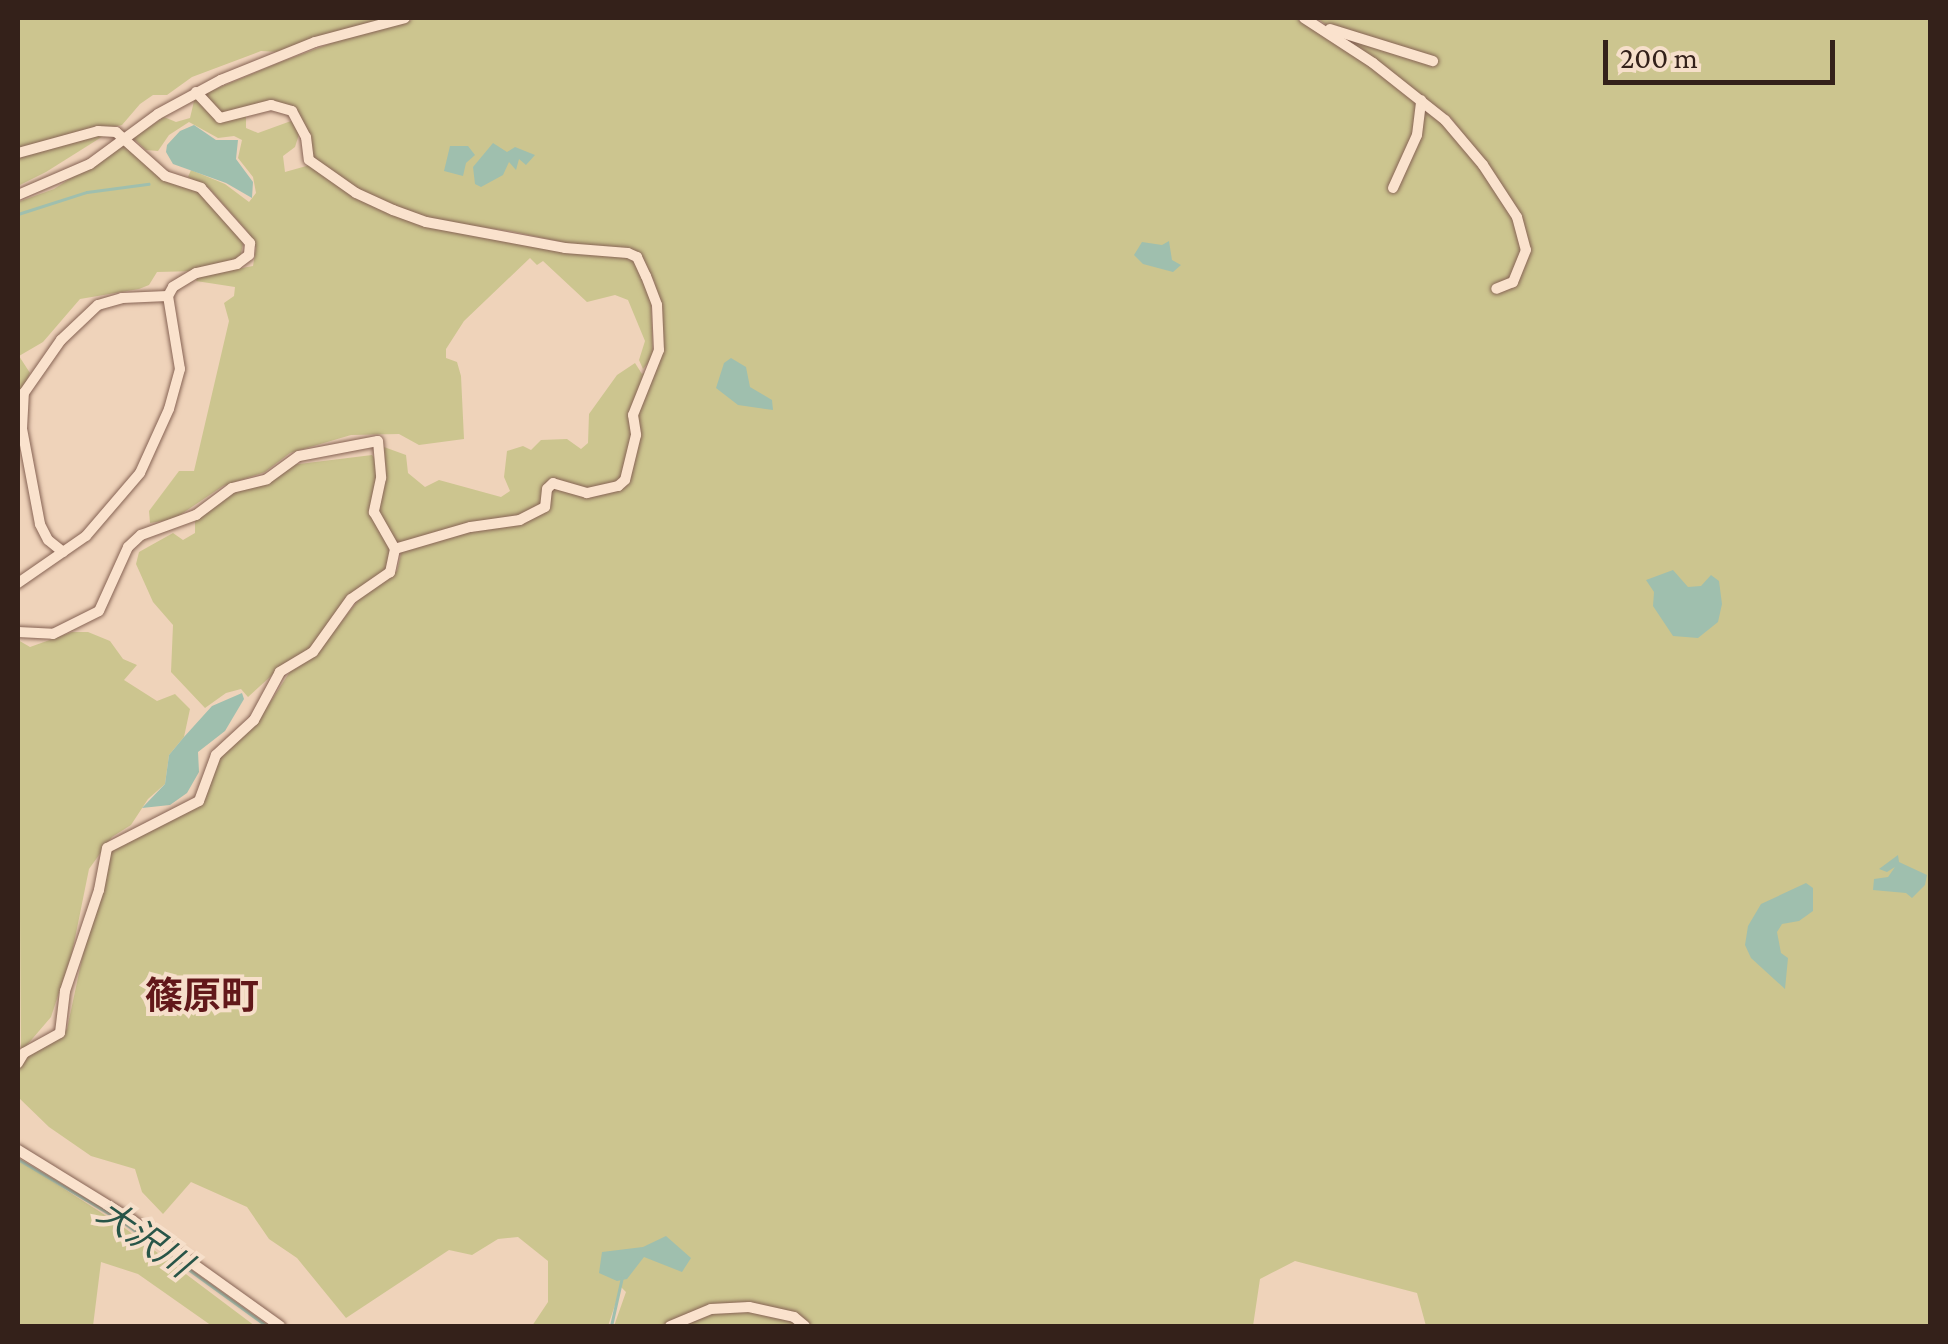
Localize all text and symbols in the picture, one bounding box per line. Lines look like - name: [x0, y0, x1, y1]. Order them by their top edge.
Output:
- scale bar: [1608, 20, 1840, 82]
- text: 200 m: [1620, 41, 1698, 74]
- district label: 篠原町: [145, 974, 259, 1020]
- water label: 大沢川: [89, 1192, 199, 1286]

